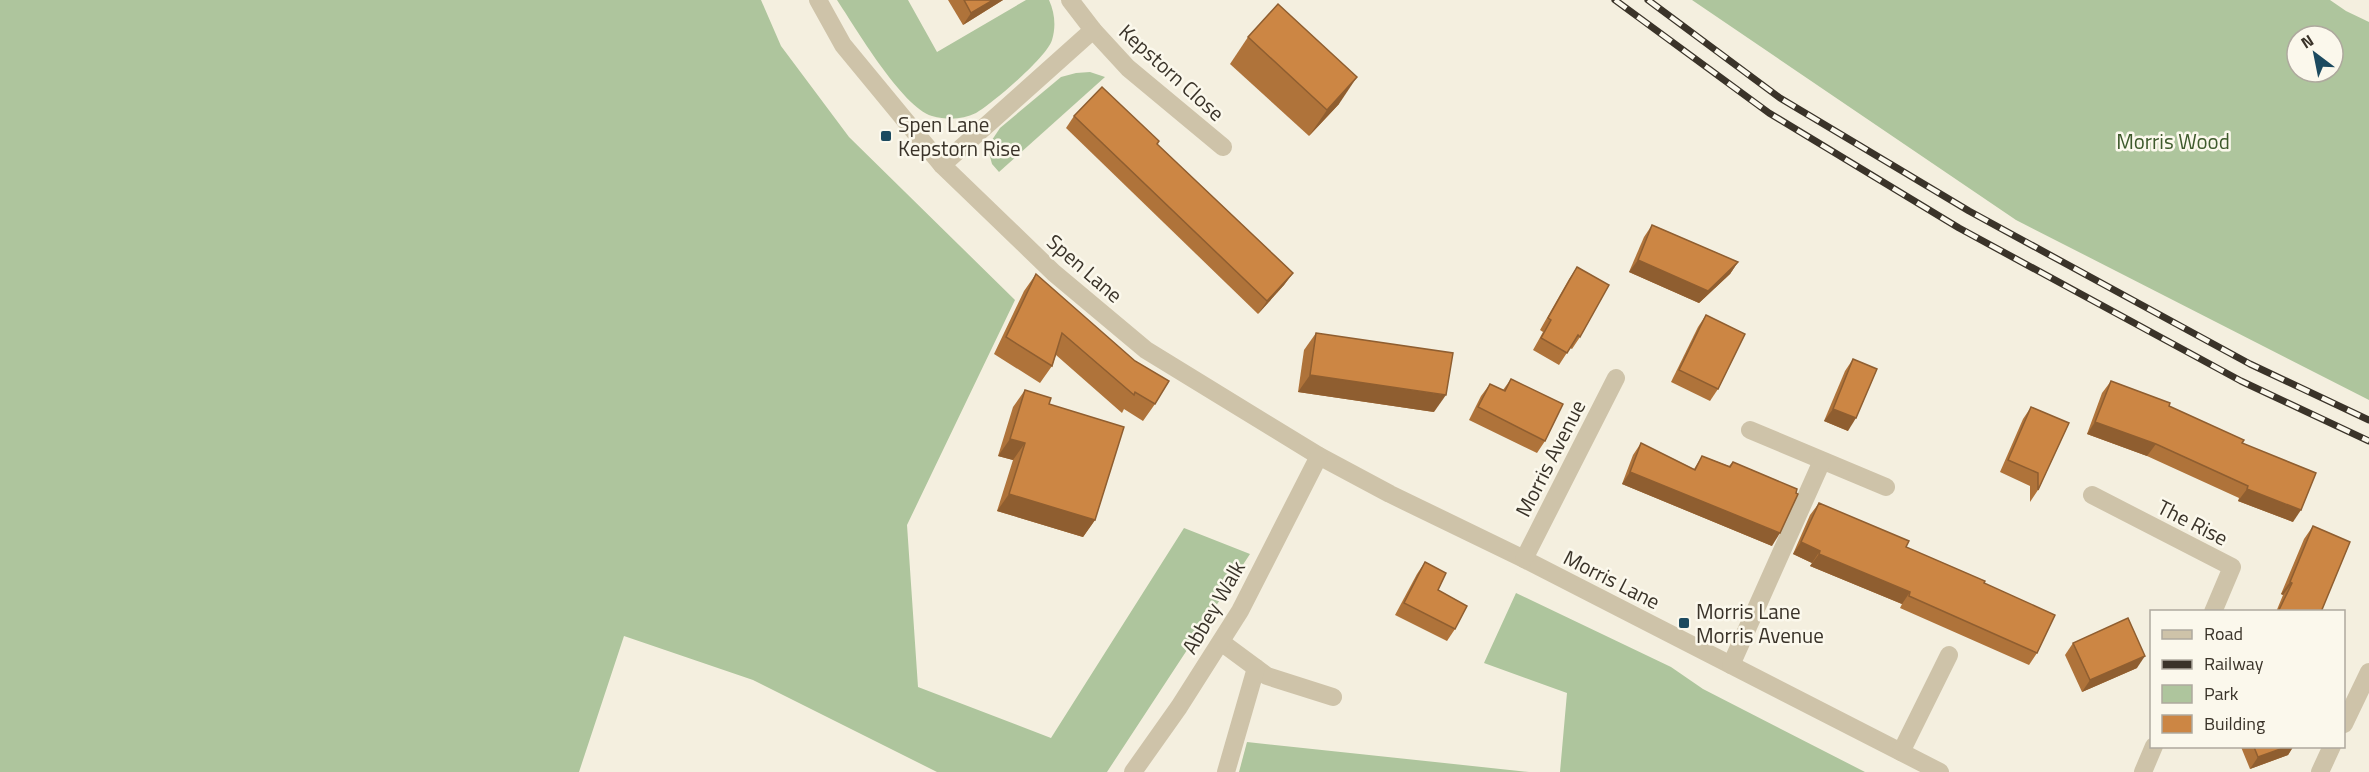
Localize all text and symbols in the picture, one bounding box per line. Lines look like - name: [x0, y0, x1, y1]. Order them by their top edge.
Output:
- street label: Kepstorn Close: [1112, 16, 1232, 128]
- north arrow: [2285, 24, 2345, 84]
- text: N: [2296, 28, 2318, 54]
- place label: Spen Lane Kepstorn Rise: [898, 108, 1021, 164]
- park label: Morris Wood: [2116, 125, 2230, 157]
- marker: Spen Lane Kepstorn Rise: [879, 129, 893, 143]
- street label: Spen Lane: [1040, 226, 1130, 310]
- street label: Morris Avenue: [1507, 394, 1593, 522]
- street label: The Rise: [2152, 491, 2234, 553]
- street label: Morris Lane: [1558, 541, 1666, 617]
- street label: Abbey Walk: [1173, 554, 1253, 660]
- place label: Morris Lane Morris Avenue: [1696, 595, 1824, 651]
- legend: [2150, 610, 2345, 748]
- marker: Morris Lane Morris Avenue: [1677, 616, 1691, 630]
- text: Road: [2204, 620, 2243, 647]
- text: Railway: [2204, 650, 2264, 677]
- text: Park: [2204, 680, 2239, 707]
- text: Building: [2204, 710, 2265, 737]

